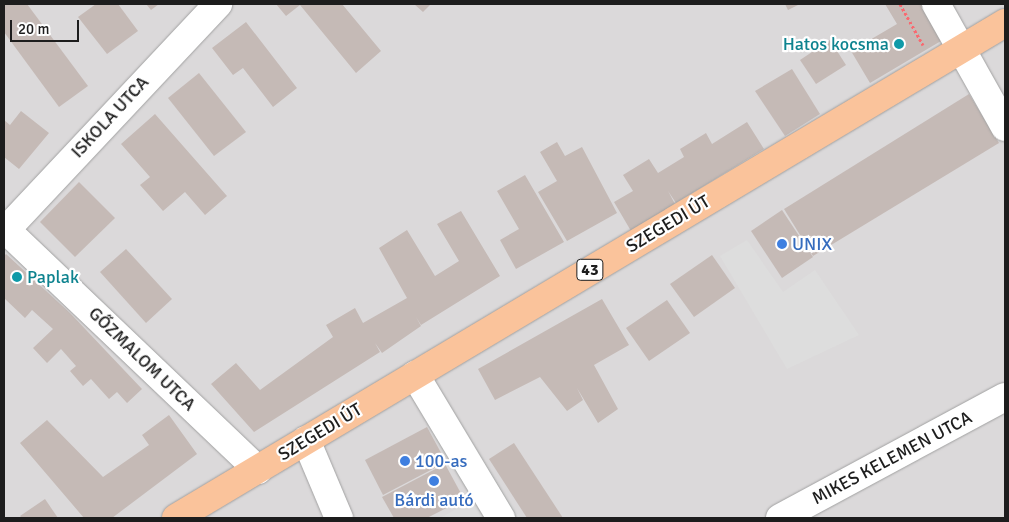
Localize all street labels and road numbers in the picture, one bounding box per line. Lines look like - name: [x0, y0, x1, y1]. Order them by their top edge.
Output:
- street label: ISKOLA UTCA: [67, 72, 153, 162]
- street label: SZEGEDI ÚT: [622, 191, 714, 257]
- road number: 43: [576, 256, 604, 284]
- street label: GŐZMALOM UTCA: [84, 303, 200, 415]
- street label: SZEGEDI ÚT: [274, 399, 366, 465]
- street label: MIKES KELEMEN UTCA: [808, 407, 976, 509]

